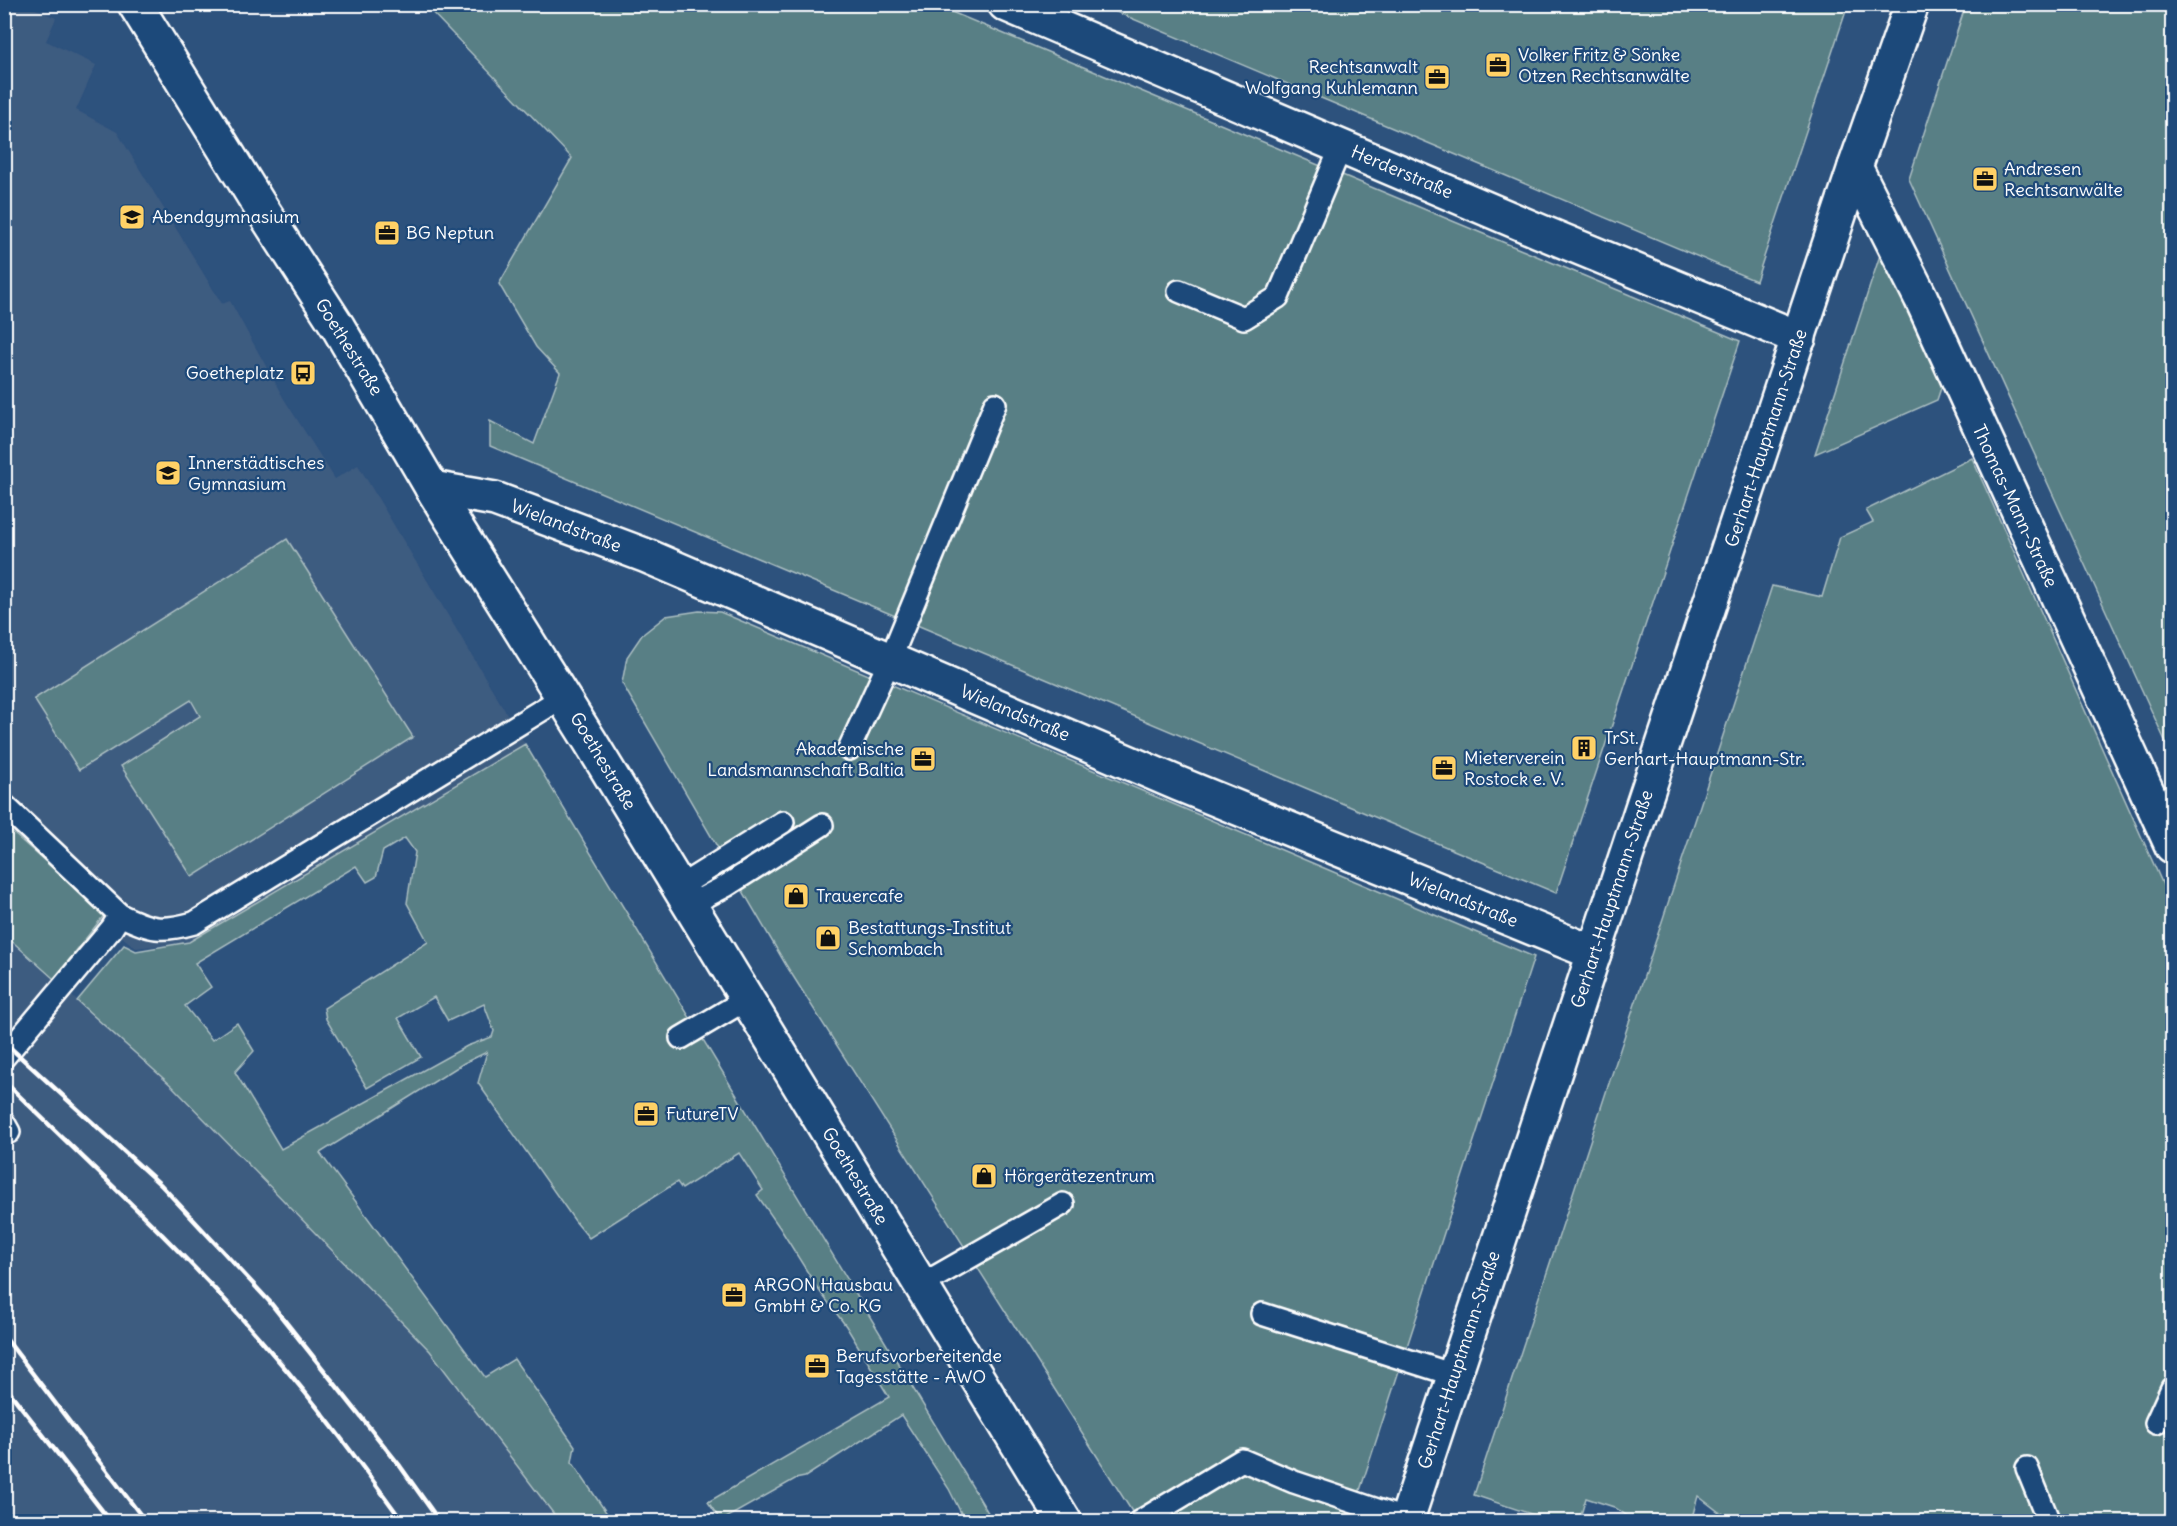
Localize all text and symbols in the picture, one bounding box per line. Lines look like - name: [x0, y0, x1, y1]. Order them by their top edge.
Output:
- place label: Volker Fritz & Sönke Otzen Rechtsanwälte: [1518, 43, 1690, 87]
- office icon: Volker Fritz & Sönke Otzen Rechtsanwälte: [1483, 50, 1513, 80]
- place label: Rechtsanwalt Wolfgang Kuhlemann: [1245, 55, 1418, 99]
- office icon: Rechtsanwalt Wolfgang Kuhlemann: [1422, 62, 1452, 92]
- street label: Herderstraße: [1348, 140, 1457, 203]
- place label: Andresen Rechtsanwälte: [2004, 157, 2123, 201]
- office icon: Andresen Rechtsanwälte: [1970, 164, 2000, 194]
- school or university icon: Abendgymnasium: [117, 202, 147, 232]
- place label: Abendgymnasium: [152, 205, 300, 228]
- office icon: BG Neptun: [372, 218, 402, 248]
- place label: BG Neptun: [406, 221, 494, 244]
- street label: Goethestraße: [310, 294, 388, 400]
- street label: Gerhart-Hauptmann-Straße: [1719, 326, 1812, 550]
- bus stop icon: Goetheplatz: [288, 358, 318, 388]
- place label: Goetheplatz: [186, 361, 284, 384]
- street label: Thomas-Mann-Straße: [1968, 421, 2063, 591]
- place label: Innerstädtisches Gymnasium: [188, 451, 324, 495]
- school or university icon: Innerstädtisches Gymnasium: [153, 458, 183, 488]
- street label: Wielandstraße: [508, 494, 625, 557]
- street label: Wielandstraße: [957, 679, 1073, 746]
- street label: Goethestraße: [565, 708, 642, 814]
- place label: TrSt. Gerhart-Hauptmann-Str.: [1604, 726, 1805, 770]
- building icon: TrSt. Gerhart-Hauptmann-Str.: [1569, 733, 1599, 763]
- place label: Akademische Landsmannschaft Baltia: [707, 737, 904, 781]
- office icon: Akademische Landsmannschaft Baltia: [908, 744, 938, 774]
- place label: Mieterverein Rostock e. V.: [1464, 746, 1565, 790]
- office icon: Mieterverein Rostock e. V.: [1429, 753, 1459, 783]
- street label: Gerhart-Hauptmann-Straße: [1565, 787, 1658, 1011]
- street label: Wielandstraße: [1405, 867, 1522, 932]
- shop icon: Trauercafe: [781, 881, 811, 911]
- place label: Trauercafe: [816, 884, 903, 907]
- place label: Bestattungs-Institut Schombach: [848, 916, 1011, 960]
- shop icon: Bestattungs-Institut Schombach: [813, 923, 843, 953]
- office icon: FutureTV: [631, 1099, 661, 1129]
- place label: FutureTV: [666, 1102, 738, 1125]
- street label: Goethestraße: [817, 1123, 894, 1229]
- shop icon: Hörgerätezentrum: [969, 1161, 999, 1191]
- place label: Hörgerätezentrum: [1004, 1164, 1155, 1187]
- street label: Gerhart-Hauptmann-Straße: [1412, 1248, 1505, 1472]
- place label: ARGON Hausbau GmbH & Co. KG: [754, 1273, 893, 1317]
- office icon: ARGON Hausbau GmbH & Co. KG: [719, 1280, 749, 1310]
- place label: Berufsvorbereitende Tagesstätte - AWO: [836, 1344, 1002, 1388]
- office icon: Berufsvorbereitende Tagesstätte - AWO: [802, 1351, 832, 1381]

